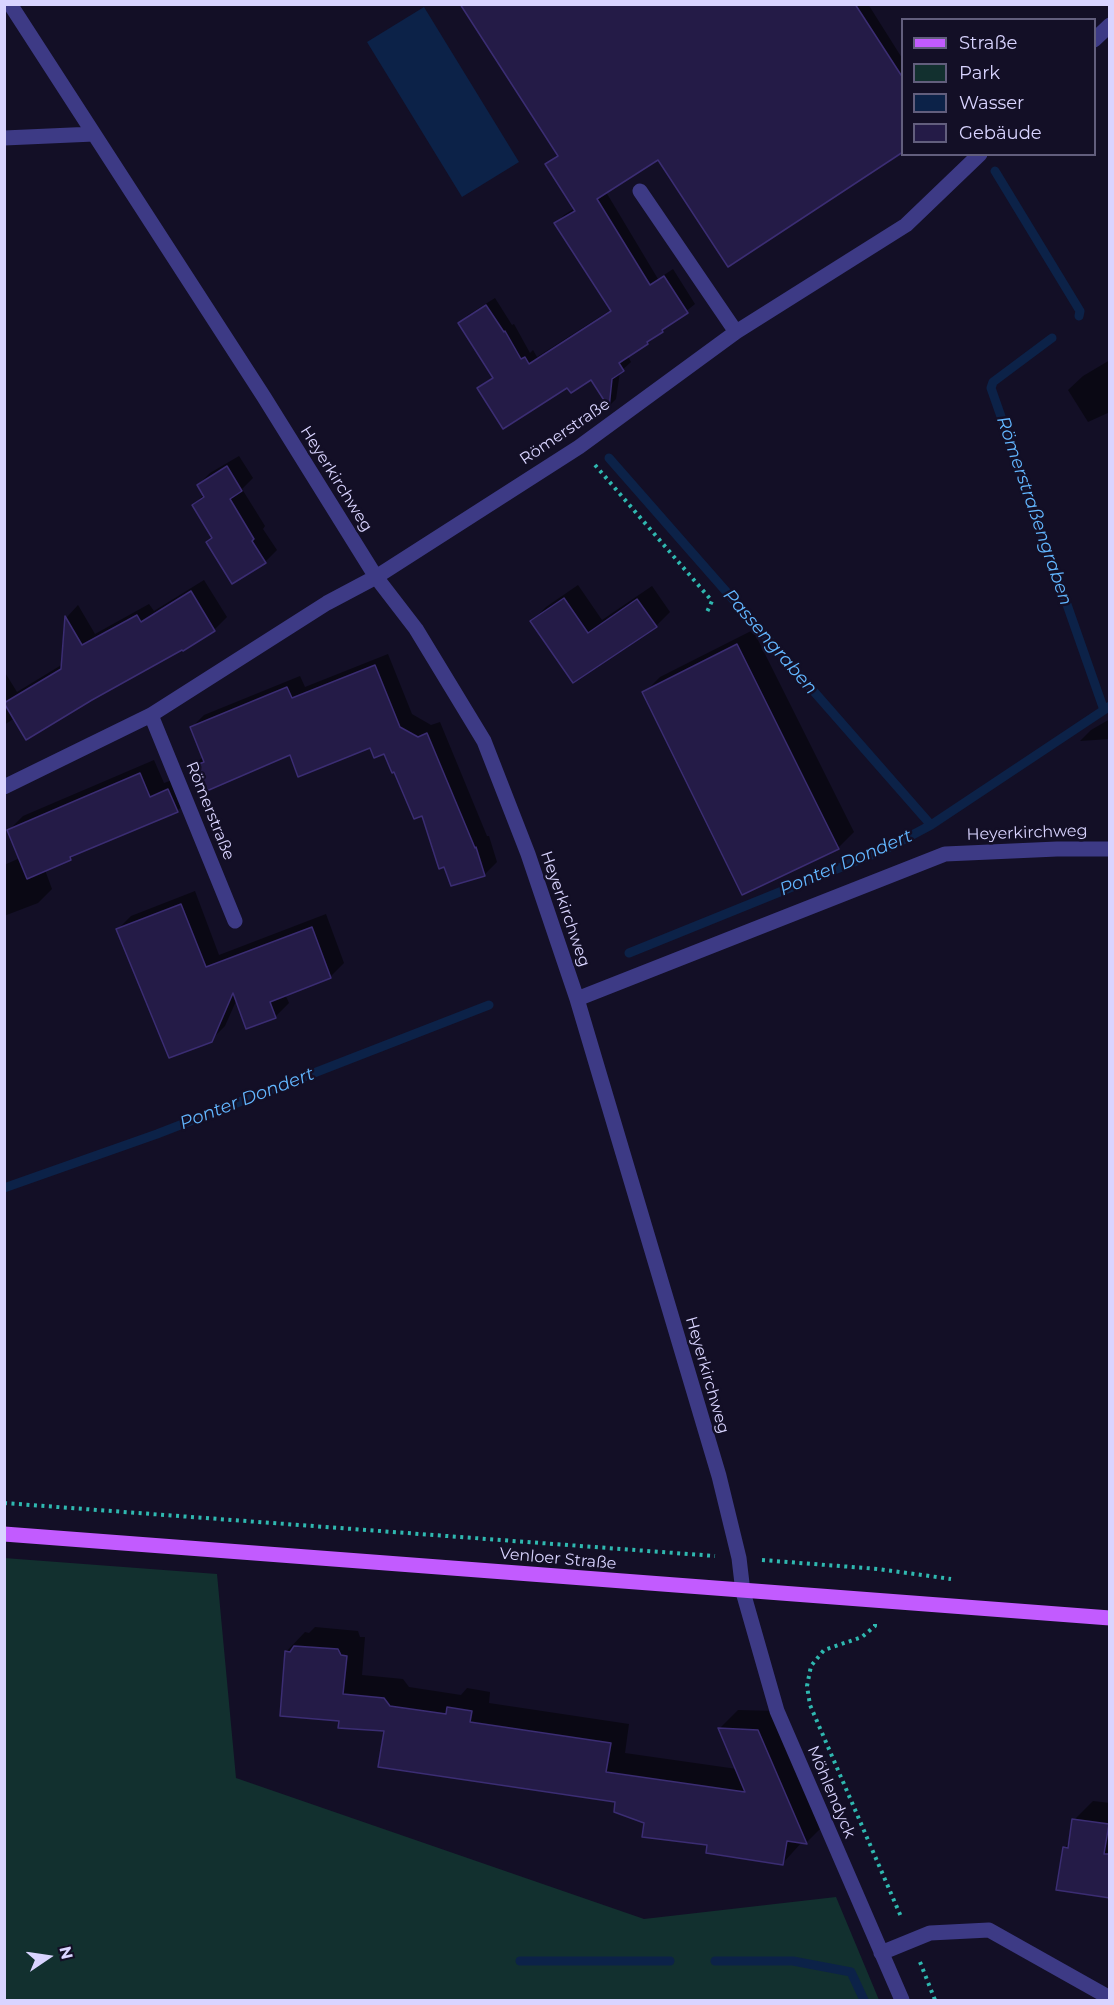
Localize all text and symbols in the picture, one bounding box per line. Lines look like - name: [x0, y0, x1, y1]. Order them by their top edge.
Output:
- legend: [901, 18, 1096, 156]
- text: Straße: [959, 32, 1017, 54]
- text: Park: [959, 62, 1000, 84]
- text: Wasser: [959, 92, 1024, 114]
- text: Gebäude: [959, 122, 1042, 144]
- street label: Römerstraße: [516, 395, 614, 469]
- water label: Römerstraßengraben: [991, 414, 1077, 608]
- street label: Heyerkirchweg: [296, 423, 376, 535]
- water label: Passengraben: [718, 585, 822, 699]
- street label: Römerstraße: [182, 759, 238, 863]
- street label: Heyerkirchweg: [966, 821, 1088, 845]
- water label: Ponter Dondert: [776, 825, 916, 901]
- street label: Heyerkirchweg: [536, 849, 594, 969]
- water label: Ponter Dondert: [177, 1063, 317, 1135]
- street label: Heyerkirchweg: [681, 1314, 733, 1436]
- street label: Venloer Straße: [499, 1544, 617, 1574]
- street label: Möhlendyck: [803, 1743, 859, 1841]
- north arrow: [18, 1927, 78, 1987]
- text: N: [55, 1944, 77, 1961]

